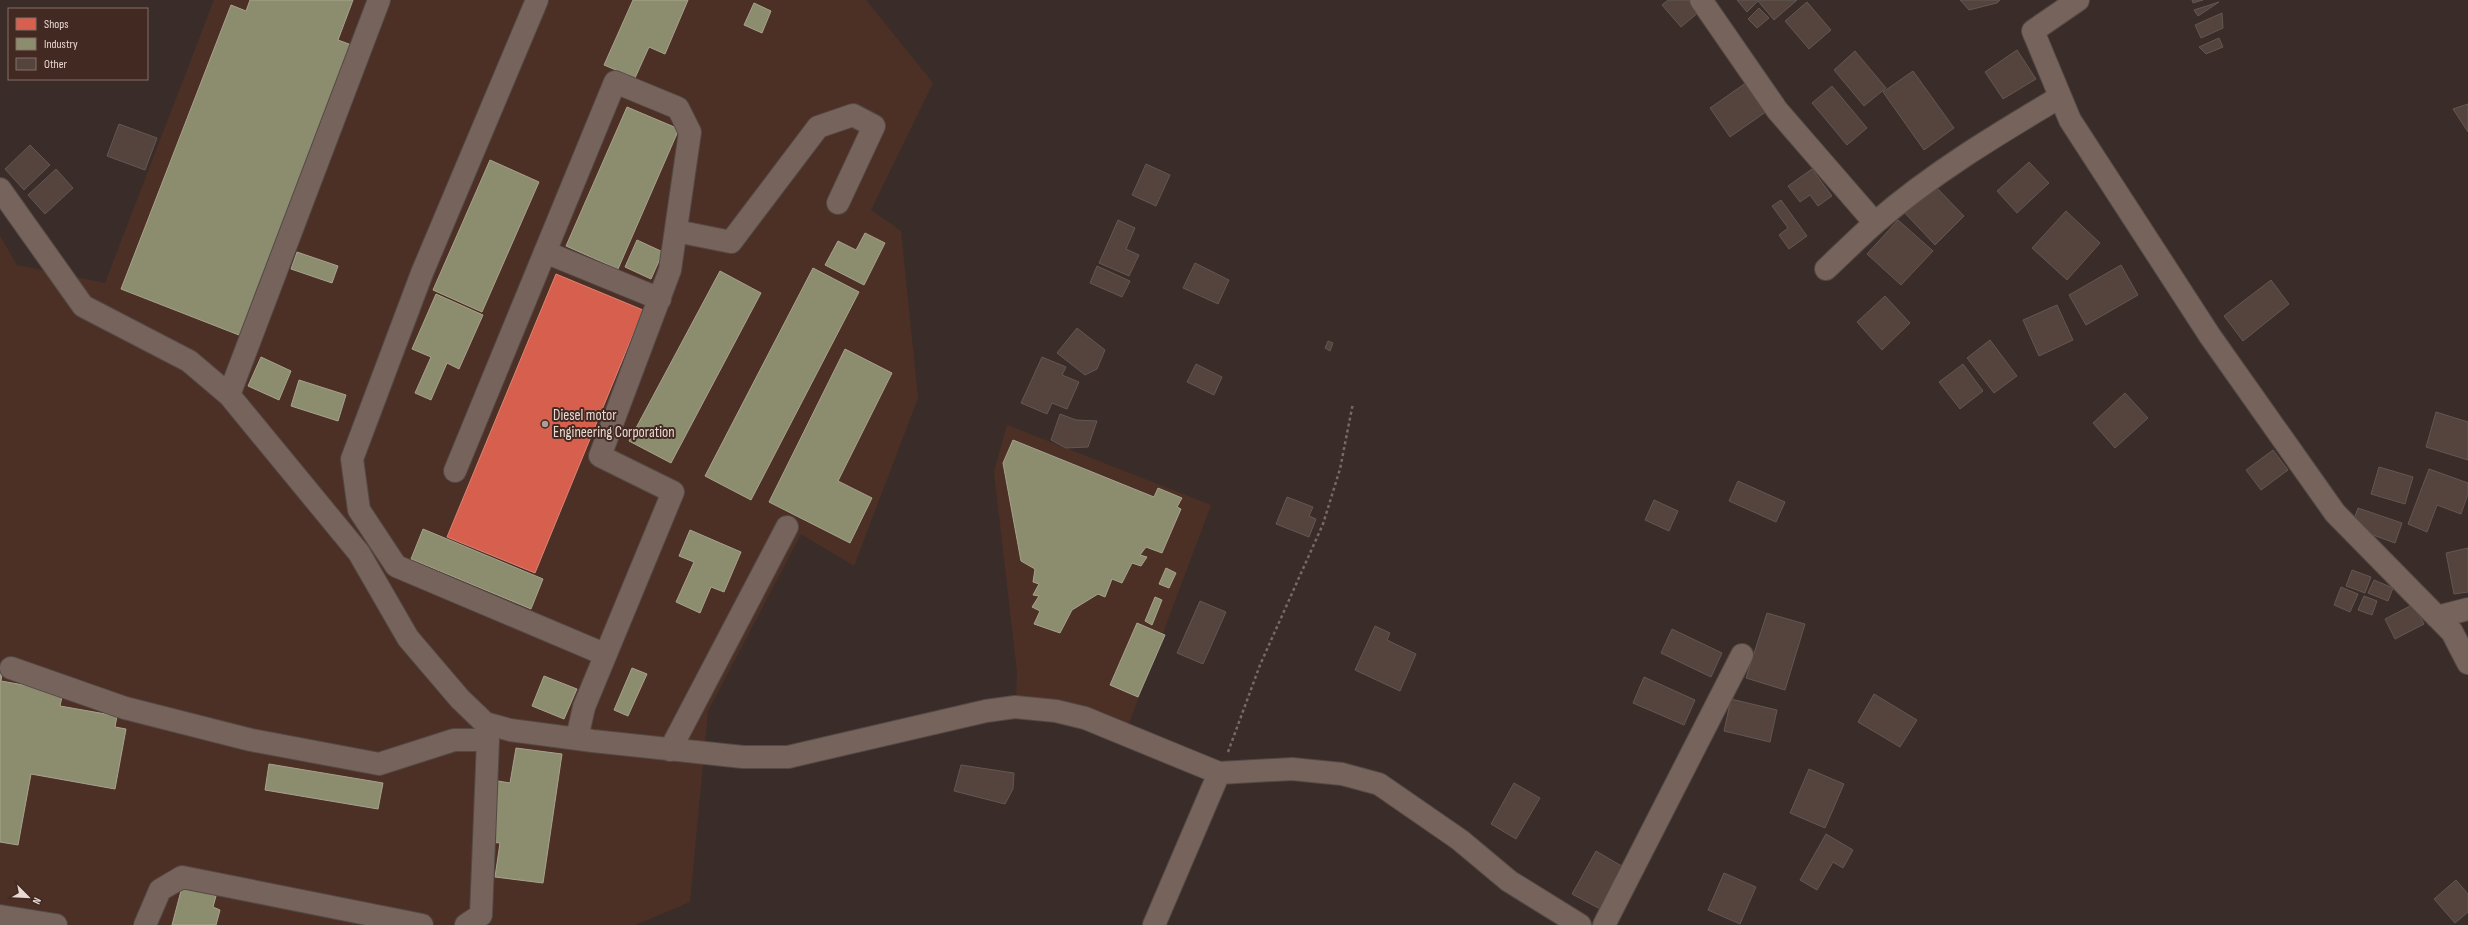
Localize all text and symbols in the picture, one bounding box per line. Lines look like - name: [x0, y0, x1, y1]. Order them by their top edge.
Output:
- legend: [8, 8, 148, 80]
- text: Shops: [44, 17, 69, 32]
- text: Industry: [44, 37, 78, 52]
- text: Other: [44, 57, 68, 72]
- place label: Diesel motor Engineering Corporation: [553, 406, 675, 442]
- marker: Diesel motor Engineering Corporation: [540, 419, 550, 429]
- north arrow: [8, 877, 48, 917]
- text: N: [29, 896, 44, 906]

